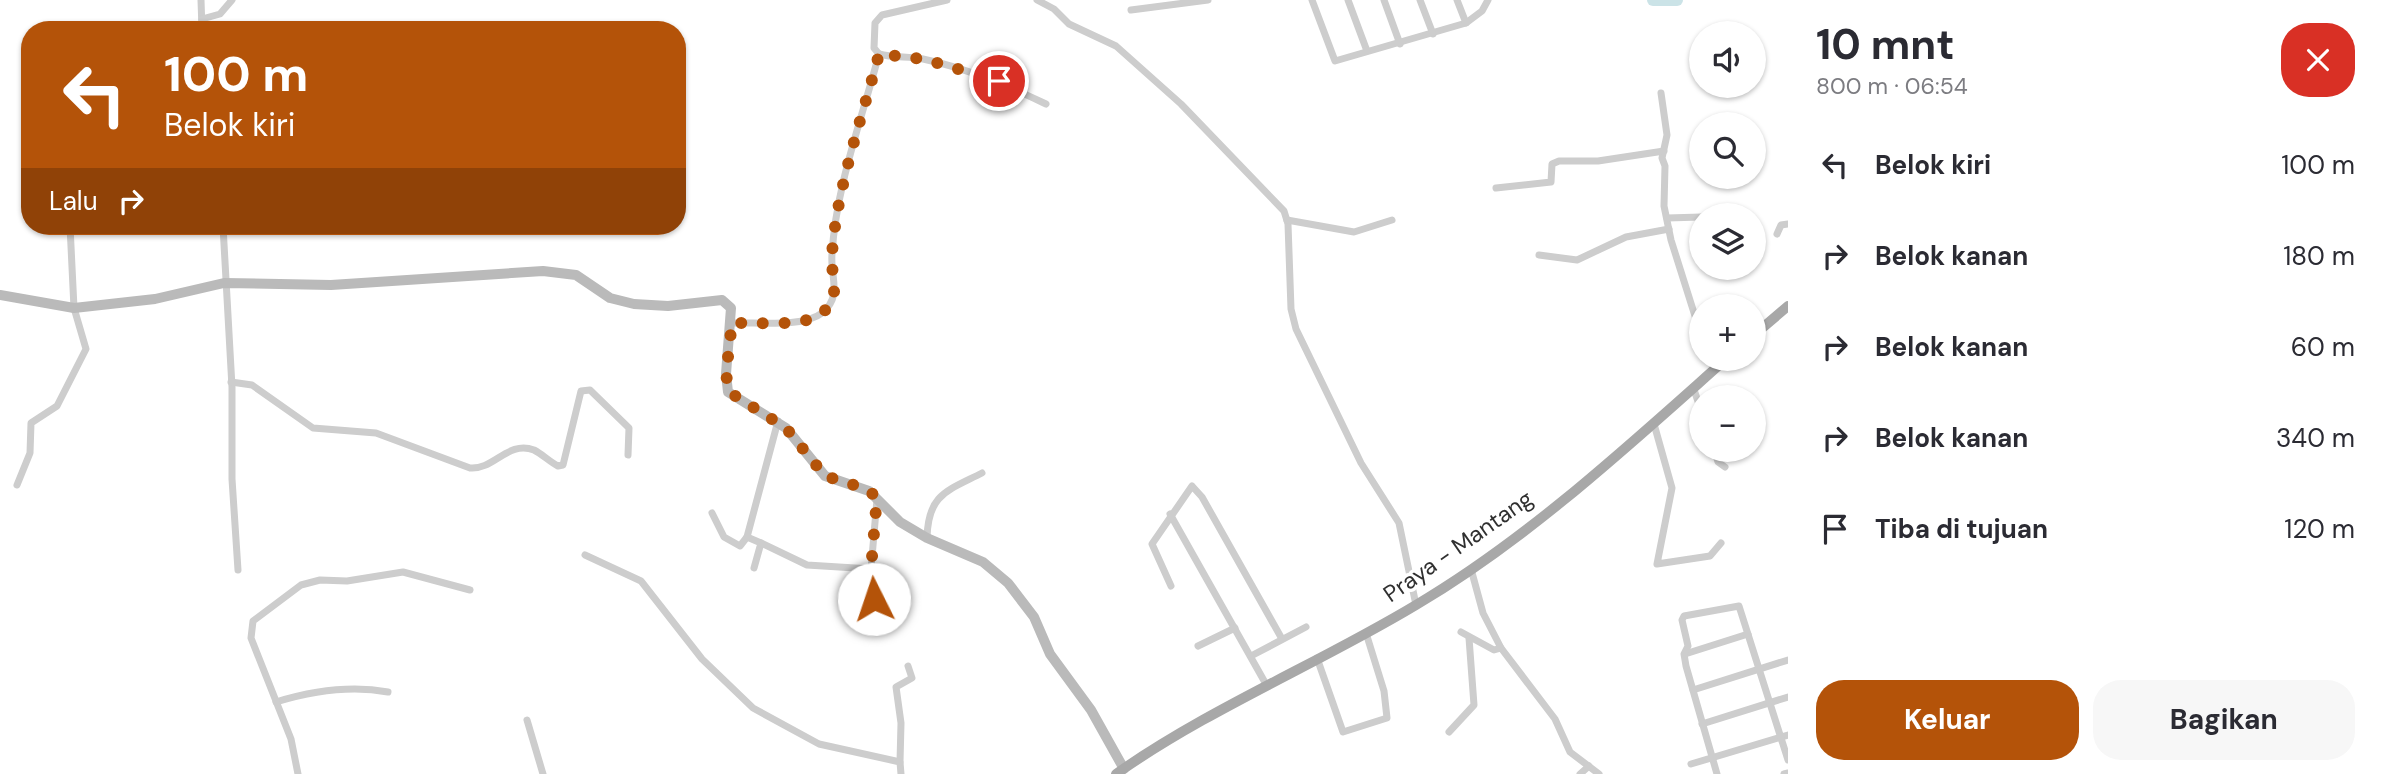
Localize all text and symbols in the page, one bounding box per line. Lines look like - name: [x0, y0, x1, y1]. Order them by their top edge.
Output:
- text: 10 mnt: [1816, 17, 1954, 72]
- map controls: [1689, 21, 1766, 462]
- button: sound: [1689, 21, 1766, 98]
- button: close: [2281, 23, 2355, 97]
- text: 100 m: [164, 42, 308, 106]
- icon: left: [49, 49, 140, 140]
- pin: [969, 51, 1029, 111]
- icon: arrive: [980, 62, 1018, 100]
- text: 800 m · 06:54: [1816, 71, 1968, 101]
- text: Belok kiri: [164, 104, 296, 146]
- button: search: [1689, 112, 1766, 189]
- icon: left: [1816, 146, 1854, 184]
- text: Belok kiri: [1875, 148, 1991, 182]
- text: 100 m: [2281, 148, 2355, 182]
- icon: right: [112, 182, 150, 220]
- text: Lalu: [49, 184, 98, 218]
- button: layers: [1689, 203, 1766, 280]
- icon: right: [1816, 237, 1854, 275]
- text: Belok kanan: [1875, 239, 2028, 273]
- text: 180 m: [2283, 239, 2355, 273]
- button: +: [1689, 294, 1766, 371]
- icon: right: [1816, 328, 1854, 366]
- text: Belok kanan: [1875, 330, 2028, 364]
- text: 60 m: [2291, 330, 2355, 364]
- button: −: [1689, 385, 1766, 462]
- icon: right: [1816, 419, 1854, 457]
- text: Belok kanan: [1875, 421, 2028, 455]
- text: 340 m: [2276, 421, 2355, 455]
- street label: Praya - Mantang: [1377, 483, 1539, 609]
- icon: arrive: [1816, 510, 1854, 548]
- text: Tiba di tujuan: [1875, 512, 2048, 546]
- text: 120 m: [2284, 512, 2355, 546]
- position arrow: [837, 562, 911, 636]
- button: Keluar: [1816, 680, 2079, 760]
- button: Bagikan: [2093, 680, 2355, 760]

